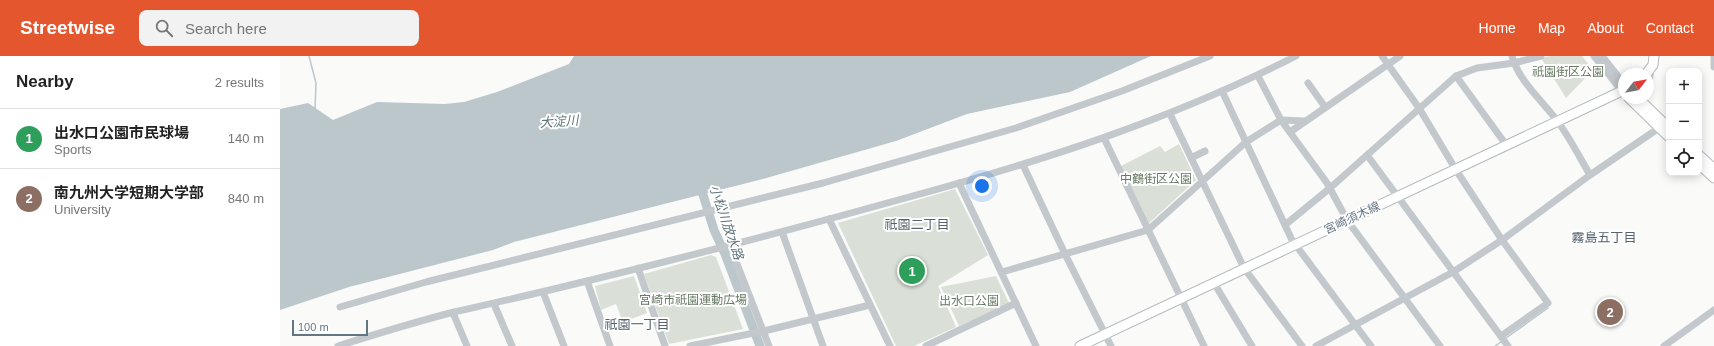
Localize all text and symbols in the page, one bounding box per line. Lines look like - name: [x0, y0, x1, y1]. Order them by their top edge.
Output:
- search box: [139, 10, 419, 46]
- text: Streetwise: [20, 17, 115, 38]
- icon: search: [153, 17, 175, 39]
- text: Search here: [185, 20, 267, 37]
- text: Home: [1479, 20, 1516, 36]
- text: Map: [1538, 20, 1565, 36]
- text: About: [1587, 20, 1624, 36]
- text: Contact: [1646, 20, 1694, 36]
- park label: 祇園街区公園: [1532, 65, 1604, 79]
- north arrow: [1618, 68, 1654, 104]
- map controls: [1666, 68, 1702, 176]
- button: +: [1666, 68, 1702, 104]
- text: Nearby: [16, 72, 74, 91]
- text: 2 results: [215, 75, 264, 90]
- button: −: [1666, 104, 1702, 140]
- water label: 大淀川: [539, 113, 581, 130]
- text: 出水口公園市民球場: [54, 124, 189, 141]
- text: 1: [25, 131, 33, 146]
- text: 140 m: [228, 131, 264, 146]
- button: locate: [1666, 140, 1702, 176]
- text: Sports: [54, 142, 92, 157]
- park label: 中鶴街区公園: [1120, 172, 1192, 186]
- your location: [972, 176, 992, 196]
- water label: 小松川放水路: [707, 183, 747, 262]
- text: 南九州大学短期大学部: [54, 184, 204, 201]
- text: 2: [25, 191, 33, 206]
- text: 840 m: [228, 191, 264, 206]
- street label: 宮崎須木線: [1322, 199, 1382, 237]
- text: University: [54, 202, 111, 217]
- district label: 祇園二丁目: [884, 217, 950, 232]
- district label: 霧島五丁目: [1571, 230, 1637, 245]
- pin: 1: [899, 256, 925, 286]
- park label: 宮崎市祇園運動広場: [639, 293, 747, 307]
- park label: 出水口公園: [939, 294, 999, 308]
- pin: 2: [1597, 297, 1623, 327]
- district label: 祇園一丁目: [604, 317, 670, 332]
- scale bar: [292, 318, 368, 337]
- text: 100 m: [298, 321, 329, 333]

